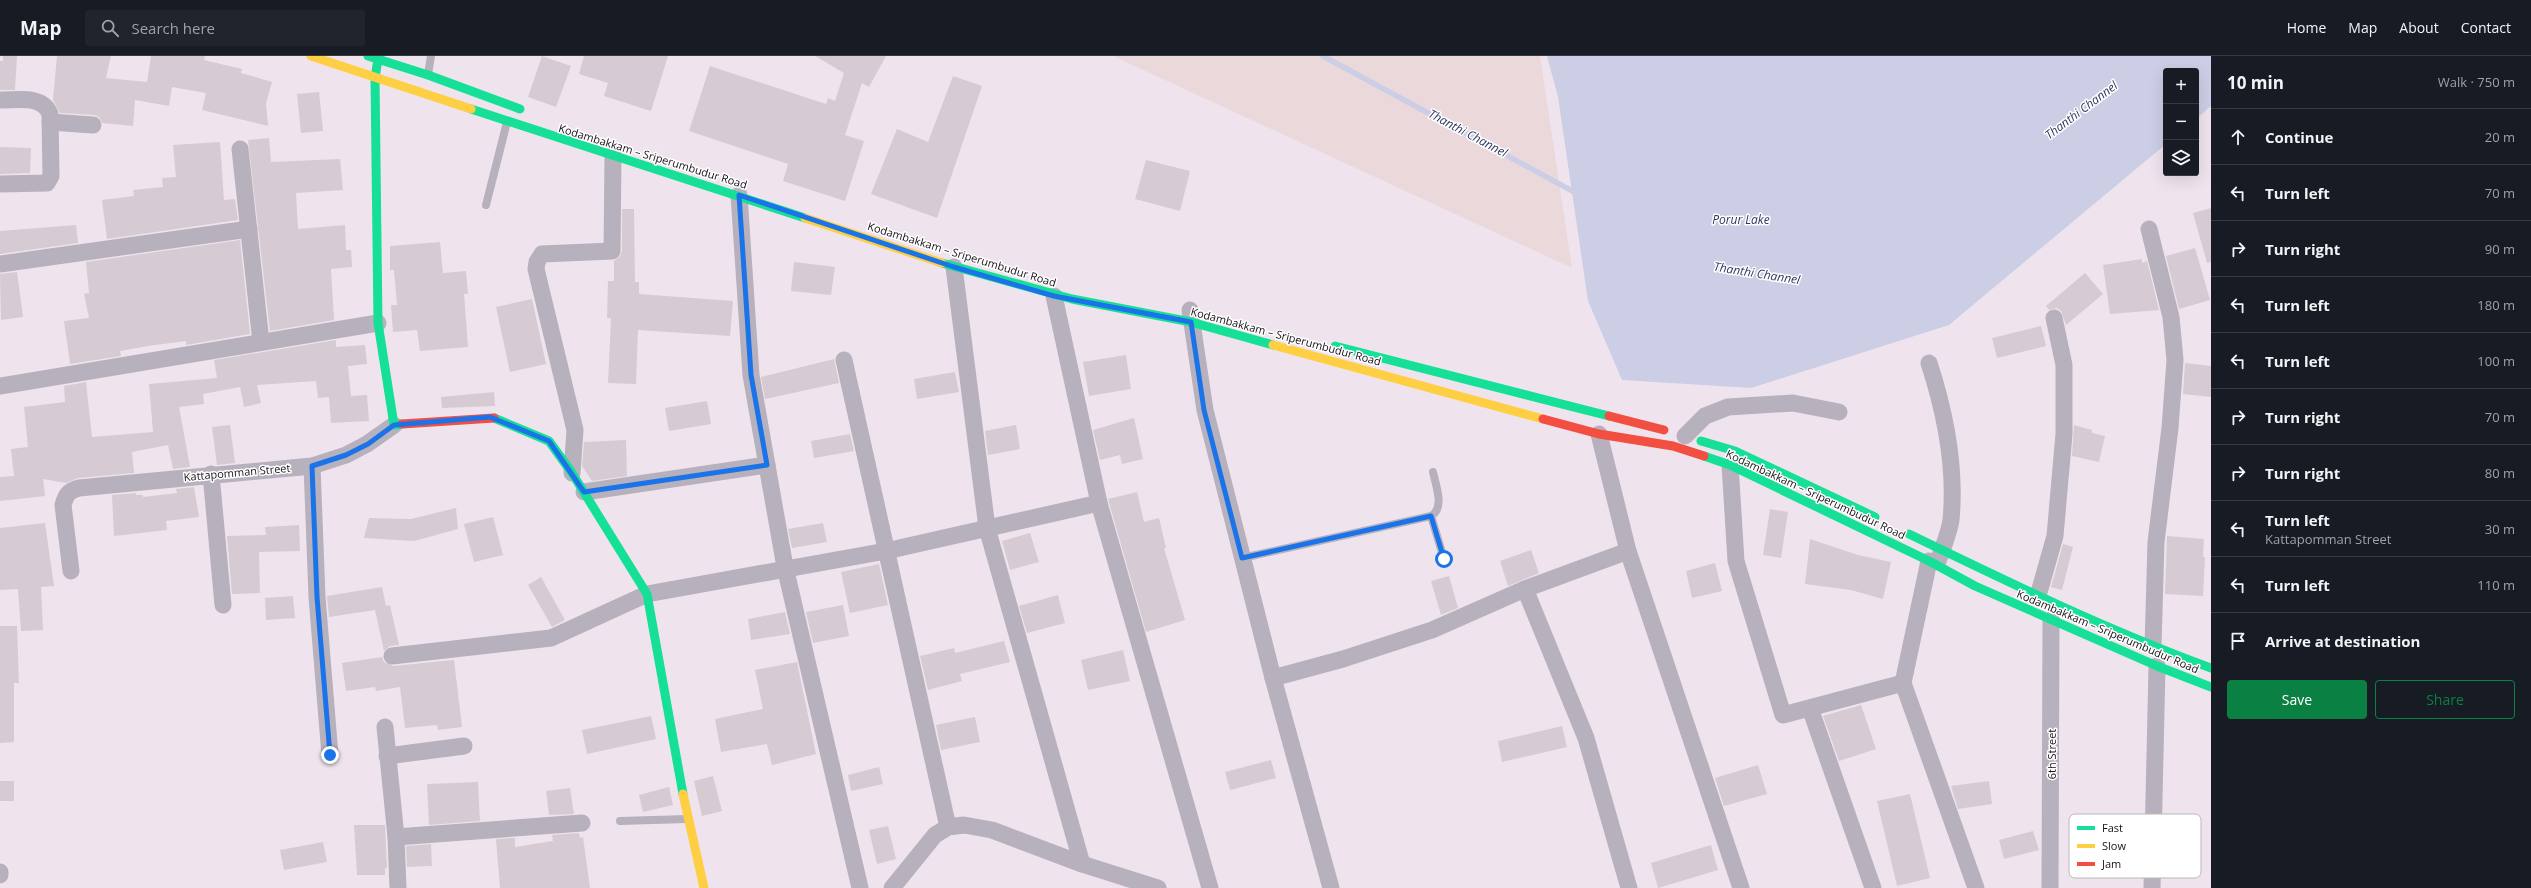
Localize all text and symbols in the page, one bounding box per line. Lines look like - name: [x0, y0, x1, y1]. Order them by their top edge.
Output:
- search box: [85, 10, 365, 46]
- text: Map: [20, 15, 61, 41]
- icon: search: [99, 17, 121, 39]
- text: Search here: [131, 18, 215, 38]
- text: Home: [2287, 18, 2326, 37]
- text: Map: [2348, 18, 2377, 37]
- text: About: [2399, 18, 2439, 37]
- text: Contact: [2461, 18, 2511, 37]
- map controls: [2163, 68, 2199, 176]
- button: +: [2163, 68, 2199, 104]
- text: 10 min: [2227, 71, 2284, 94]
- text: Walk · 750 m: [2438, 73, 2515, 91]
- water label: Thanthi Channel: [2041, 76, 2122, 143]
- button: −: [2163, 104, 2199, 140]
- water label: Thanthi Channel: [1426, 105, 1511, 161]
- street label: Kodambakkam – Sriperumbudur Road: [557, 120, 749, 192]
- icon: ahead: [2227, 126, 2249, 148]
- text: Continue: [2265, 127, 2333, 147]
- text: 20 m: [2485, 128, 2515, 146]
- button: layers: [2163, 140, 2199, 176]
- icon: left: [2227, 182, 2249, 204]
- text: Turn left: [2265, 183, 2330, 203]
- text: 70 m: [2485, 184, 2515, 202]
- water label: Porur Lake: [1712, 211, 1770, 228]
- street label: Kodambakkam – Sriperumbudur Road: [866, 218, 1058, 290]
- icon: right: [2227, 238, 2249, 260]
- text: Turn right: [2265, 239, 2340, 259]
- text: 90 m: [2485, 240, 2515, 258]
- water label: Thanthi Channel: [1713, 258, 1802, 288]
- icon: left: [2227, 294, 2249, 316]
- text: Turn left: [2265, 295, 2330, 315]
- text: 180 m: [2477, 296, 2515, 314]
- street label: Kodambakkam – Sriperumbudur Road: [1189, 303, 1383, 369]
- icon: left: [2227, 350, 2249, 372]
- text: Turn left: [2265, 351, 2330, 371]
- text: 100 m: [2477, 352, 2515, 370]
- icon: right: [2227, 406, 2249, 428]
- text: Turn right: [2265, 407, 2340, 427]
- text: 70 m: [2485, 408, 2515, 426]
- street label: Kodambakkam – Sriperumbudur Road: [1724, 446, 1908, 542]
- street label: Kattapomman Street: [183, 460, 291, 484]
- icon: right: [2227, 462, 2249, 484]
- text: Turn right: [2265, 463, 2340, 483]
- text: 80 m: [2485, 464, 2515, 482]
- text: Turn left: [2265, 510, 2330, 530]
- icon: left: [2227, 518, 2249, 540]
- text: 30 m: [2485, 520, 2515, 538]
- text: Kattapomman Street: [2265, 530, 2391, 548]
- route start: [1435, 550, 1453, 568]
- icon: left: [2227, 574, 2249, 596]
- text: Turn left: [2265, 575, 2330, 595]
- text: 110 m: [2477, 576, 2515, 594]
- street label: Kodambakkam – Sriperumbudur Road: [2015, 586, 2201, 676]
- icon: arrive: [2227, 630, 2249, 652]
- text: Arrive at destination: [2265, 631, 2420, 651]
- button: Save: [2227, 680, 2367, 719]
- button: Share: [2375, 680, 2515, 719]
- street label: 6th Street: [2044, 729, 2059, 779]
- route end: [321, 746, 339, 764]
- legend: [2069, 814, 2201, 878]
- text: Fast: [2102, 820, 2123, 835]
- text: Slow: [2102, 838, 2126, 853]
- text: Jam: [2101, 856, 2121, 871]

